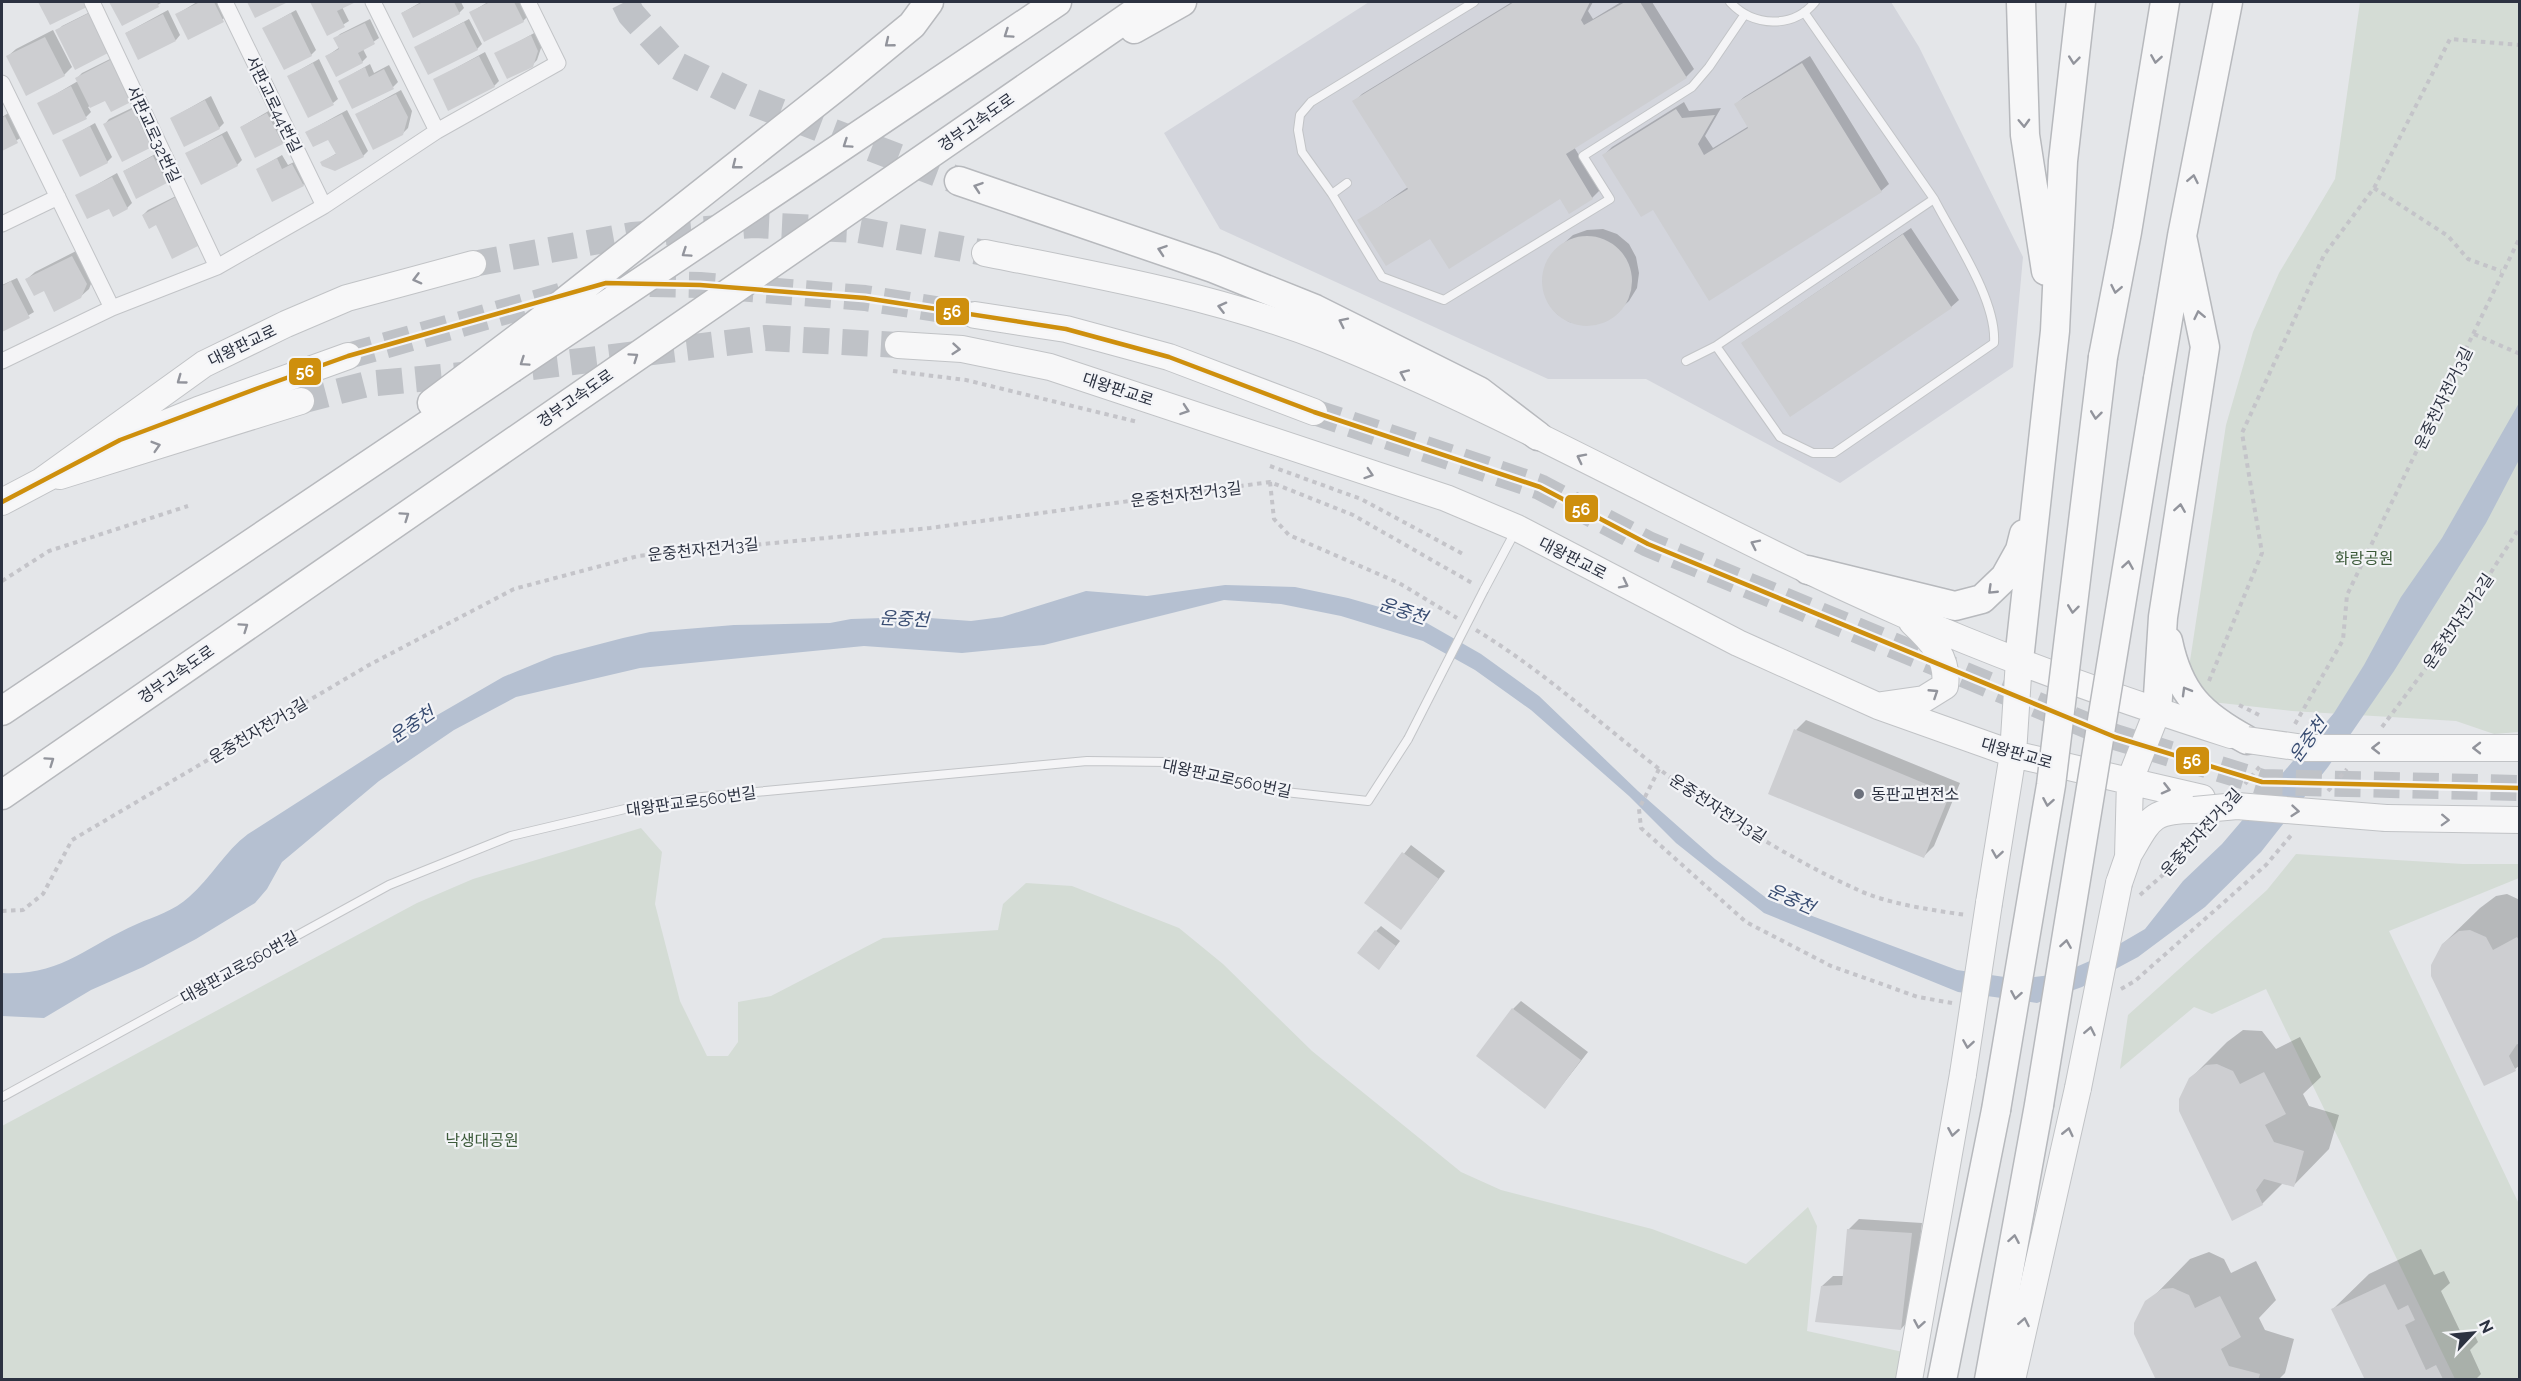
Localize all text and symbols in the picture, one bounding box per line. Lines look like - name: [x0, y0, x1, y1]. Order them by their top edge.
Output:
- one-way arrow: [1004, 27, 1015, 38]
- one-way arrow: [885, 36, 896, 47]
- street label: 서판교로44번길: [242, 53, 305, 156]
- one-way arrow: [2069, 55, 2081, 64]
- one-way arrow: [2150, 55, 2162, 64]
- street label: 서판교로32번길: [123, 83, 184, 186]
- street label: 경부고속도로: [935, 89, 1018, 156]
- one-way arrow: [2018, 118, 2031, 127]
- one-way arrow: [843, 137, 854, 148]
- one-way arrow: [732, 157, 743, 168]
- one-way arrow: [2186, 174, 2199, 184]
- one-way arrow: [973, 182, 984, 195]
- one-way arrow: [1157, 245, 1168, 258]
- one-way arrow: [681, 246, 692, 257]
- one-way arrow: [412, 272, 422, 284]
- one-way arrow: [2110, 284, 2123, 294]
- line badge: 56: [935, 297, 970, 326]
- text: 56: [943, 302, 962, 321]
- one-way arrow: [1217, 302, 1227, 314]
- one-way arrow: [2193, 311, 2206, 321]
- one-way arrow: [1339, 318, 1350, 330]
- street label: 대왕판교로: [205, 321, 280, 370]
- one-way arrow: [951, 342, 961, 355]
- street label: 운중천자전거3길: [2410, 344, 2476, 453]
- one-way arrow: [628, 353, 639, 364]
- one-way arrow: [520, 355, 531, 366]
- line badge: 56: [288, 357, 322, 386]
- text: 56: [296, 362, 315, 381]
- street label: 경부고속도로: [534, 365, 617, 432]
- street label: 대왕판교로: [1080, 369, 1156, 410]
- one-way arrow: [1400, 370, 1411, 382]
- one-way arrow: [176, 373, 187, 384]
- one-way arrow: [1179, 403, 1189, 416]
- one-way arrow: [2090, 411, 2103, 420]
- one-way arrow: [150, 441, 161, 453]
- one-way arrow: [1576, 453, 1587, 465]
- one-way arrow: [1363, 466, 1374, 479]
- street label: 운중천자전거3길: [1130, 478, 1243, 511]
- line badge: 56: [1564, 494, 1599, 523]
- text: 56: [1572, 500, 1591, 519]
- one-way arrow: [2173, 503, 2186, 513]
- one-way arrow: [398, 512, 409, 523]
- street label: 대왕판교로: [1536, 533, 1610, 584]
- street label: 운중천자전거3길: [647, 534, 760, 565]
- one-way arrow: [1751, 540, 1762, 551]
- park label: 화랑공원: [2335, 549, 2393, 568]
- one-way arrow: [2122, 561, 2134, 570]
- street label: 운중천자전거2길: [2419, 570, 2497, 673]
- one-way arrow: [1618, 577, 1629, 588]
- one-way arrow: [1989, 582, 2000, 593]
- water label: 운중천: [1376, 593, 1432, 629]
- one-way arrow: [2067, 604, 2079, 613]
- water label: 운중천: [879, 607, 932, 630]
- one-way arrow: [238, 623, 249, 634]
- street label: 경부고속도로: [135, 641, 218, 708]
- one-way arrow: [2182, 687, 2193, 697]
- one-way arrow: [1928, 689, 1939, 700]
- street label: 운중천자전거3길: [206, 694, 311, 767]
- water label: 운중천: [385, 701, 440, 747]
- water label: 운중천: [2284, 711, 2332, 766]
- street label: 대왕판교로: [1979, 734, 2055, 773]
- one-way arrow: [2371, 742, 2380, 754]
- one-way arrow: [2472, 742, 2481, 754]
- line badge: 56: [2175, 746, 2210, 775]
- text: 56: [2183, 751, 2202, 770]
- street label: 대왕판교로560번길: [1161, 756, 1293, 801]
- one-way arrow: [43, 757, 54, 768]
- street label: 운중천자전거3길: [1666, 770, 1770, 847]
- one-way arrow: [2161, 782, 2171, 795]
- street label: 대왕판교로560번길: [625, 783, 757, 820]
- place label: 동판교변전소: [1871, 785, 1959, 804]
- street label: 운중천자전거3길: [2157, 785, 2246, 880]
- marker: 동판교변전소: [1852, 787, 1866, 801]
- one-way arrow: [2043, 798, 2055, 807]
- one-way arrow: [2291, 804, 2300, 817]
- one-way arrow: [2440, 814, 2449, 827]
- one-way arrow: [1992, 849, 2004, 858]
- water label: 운중천: [1764, 879, 1820, 919]
- street label: 대왕판교로560번길: [177, 927, 301, 1008]
- one-way arrow: [2059, 939, 2071, 949]
- one-way arrow: [2010, 990, 2022, 999]
- one-way arrow: [2082, 1026, 2095, 1036]
- one-way arrow: [1962, 1040, 1974, 1049]
- one-way arrow: [1947, 1127, 1960, 1137]
- one-way arrow: [2060, 1127, 2073, 1137]
- park label: 낙생대공원: [445, 1131, 519, 1150]
- one-way arrow: [2007, 1235, 2020, 1245]
- north arrow: [2443, 1303, 2503, 1363]
- one-way arrow: [2017, 1317, 2030, 1327]
- text: N: [2475, 1317, 2497, 1336]
- one-way arrow: [1913, 1319, 1925, 1328]

